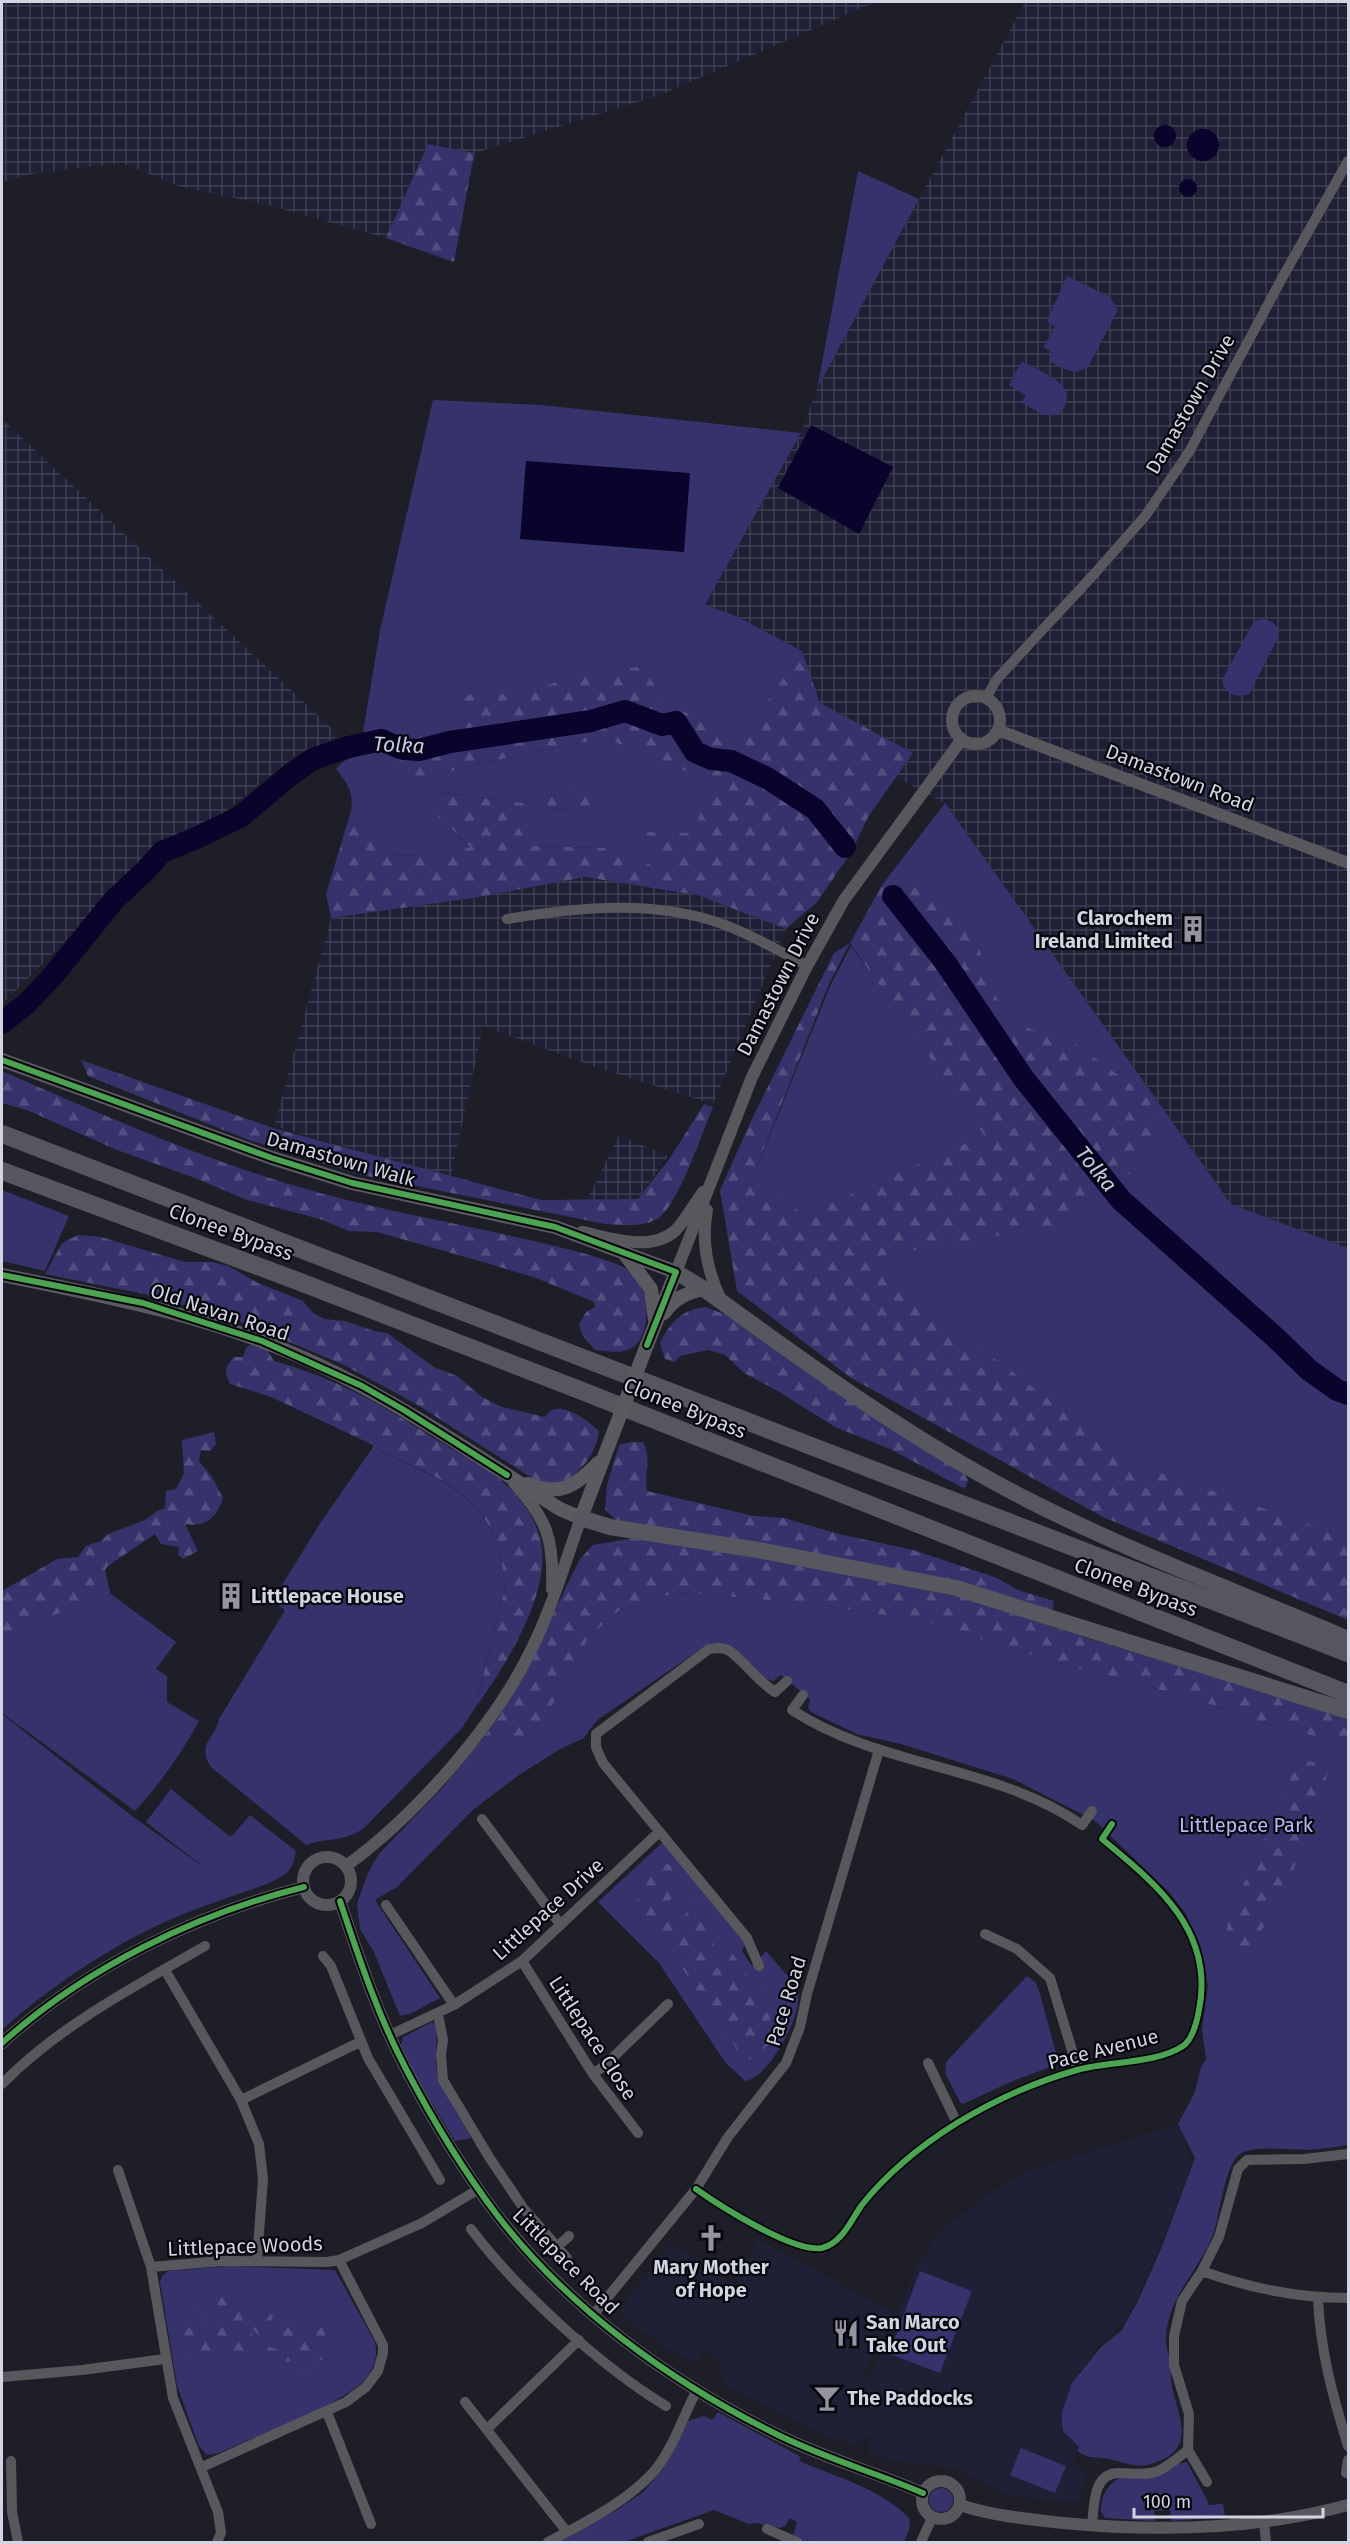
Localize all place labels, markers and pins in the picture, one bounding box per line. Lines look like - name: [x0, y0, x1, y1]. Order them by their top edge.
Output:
- place label: Clarochem Ireland Limited: [1035, 906, 1173, 953]
- building icon: Clarochem Ireland Limited: [1178, 914, 1208, 944]
- building icon: Littlepace House: [216, 1581, 246, 1611]
- place label: Littlepace House: [251, 1584, 404, 1608]
- church icon: Mary Mother of Hope: [696, 2223, 726, 2253]
- place label: Mary Mother of Hope: [653, 2255, 770, 2302]
- place label: San Marco Take Out: [866, 2310, 960, 2357]
- restaurant icon: San Marco Take Out: [831, 2318, 861, 2348]
- bar icon: The Paddocks: [812, 2383, 842, 2413]
- place label: The Paddocks: [847, 2386, 973, 2410]

